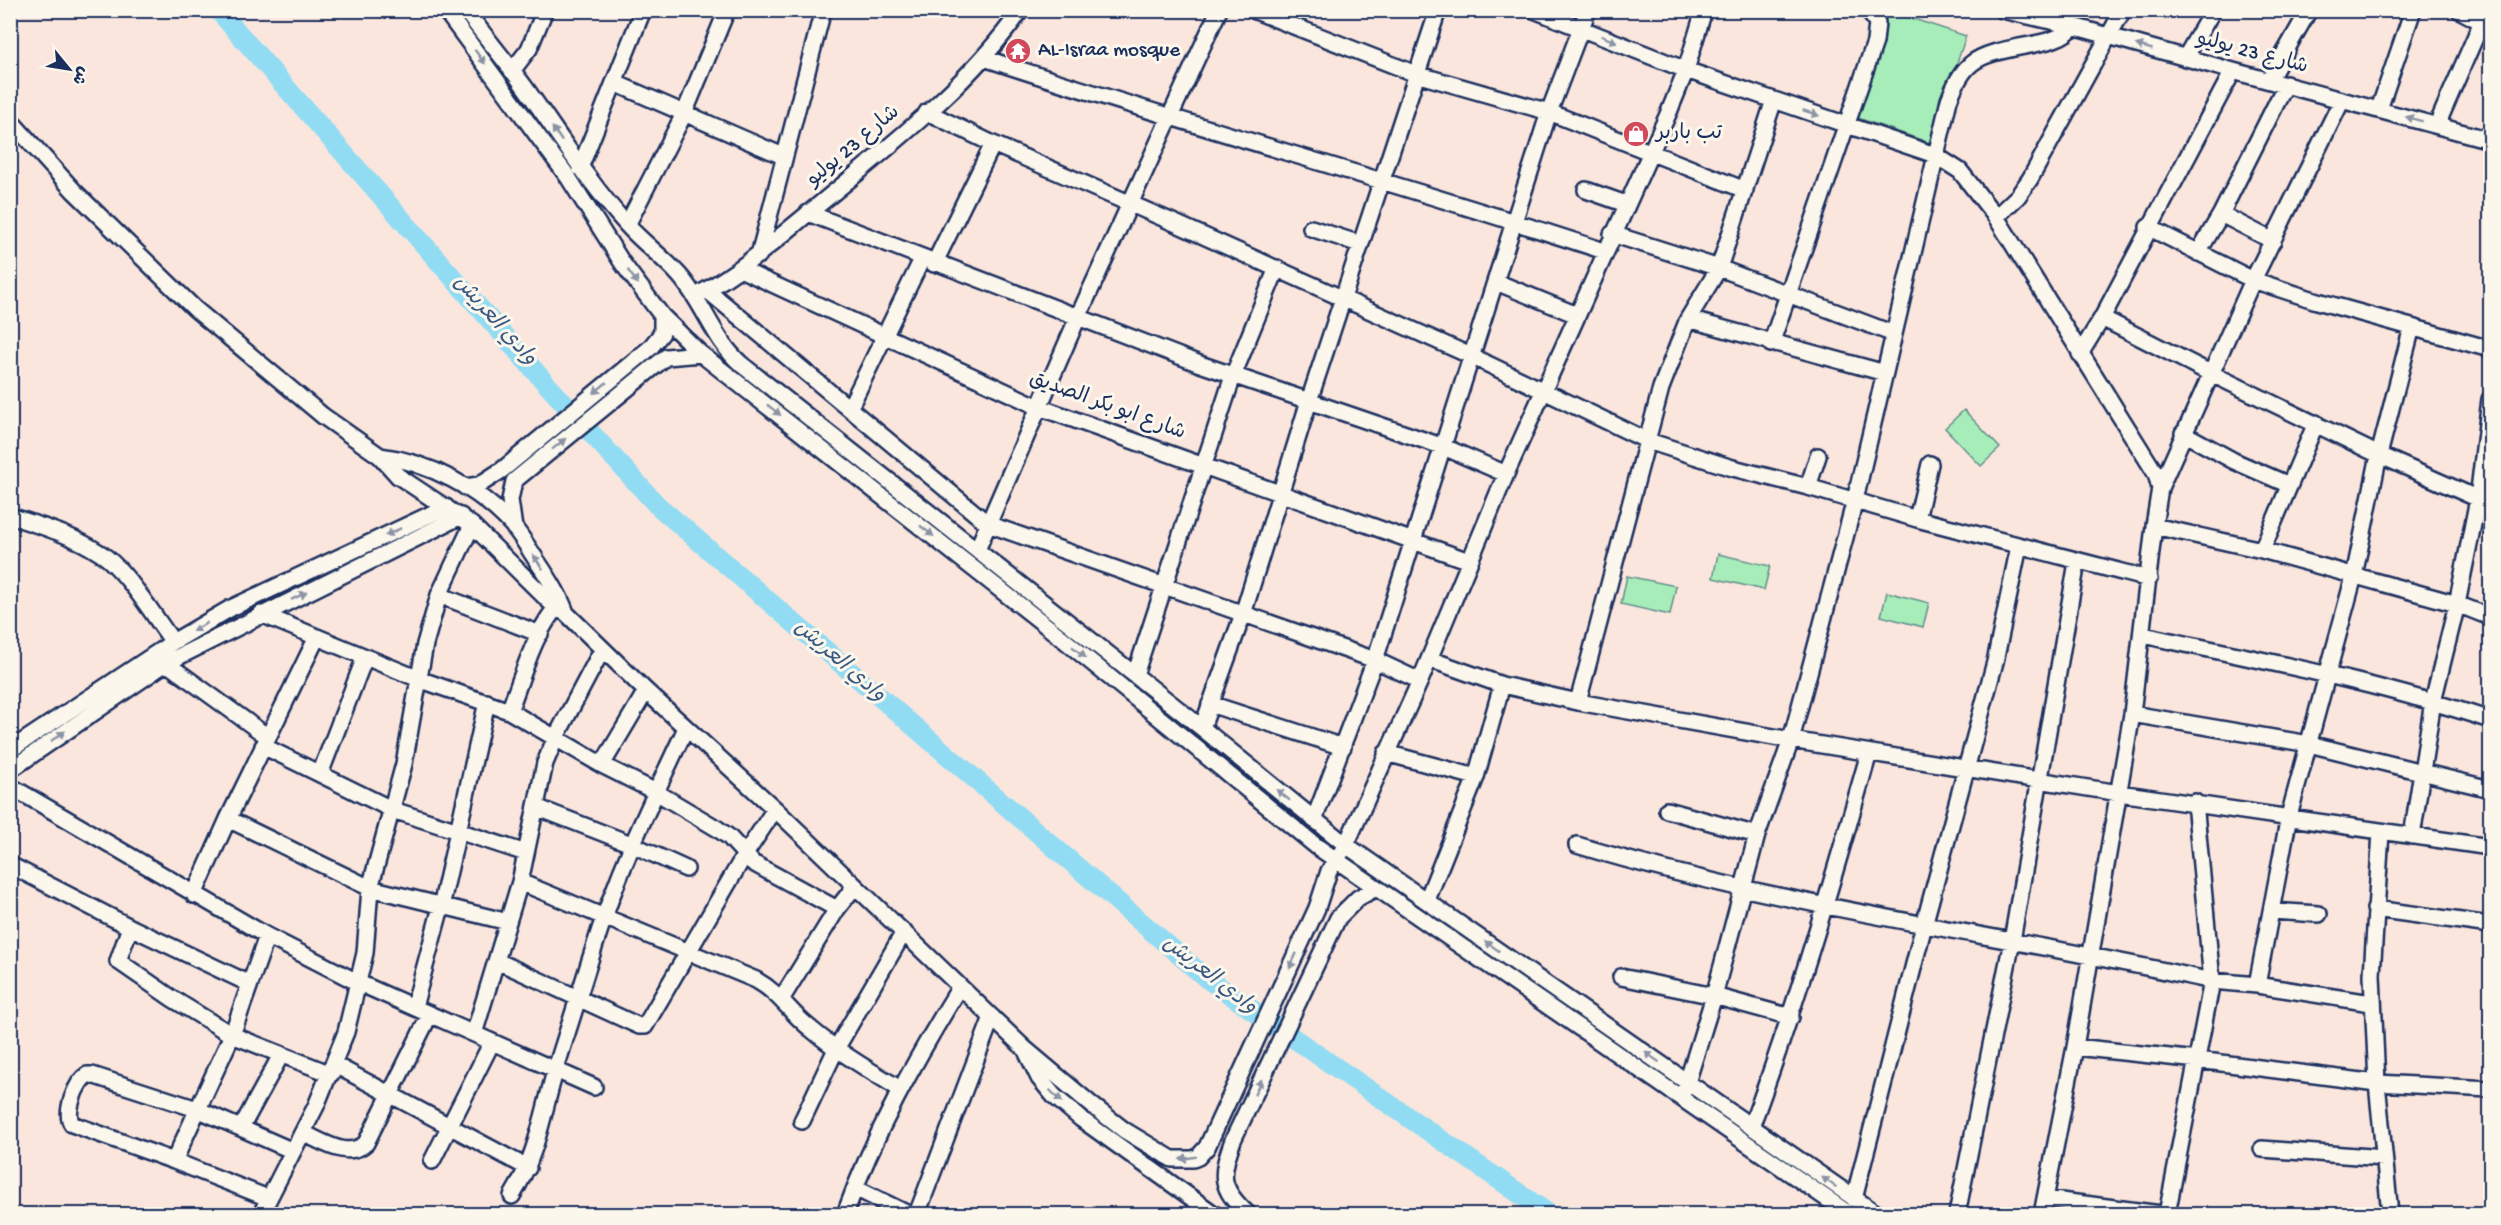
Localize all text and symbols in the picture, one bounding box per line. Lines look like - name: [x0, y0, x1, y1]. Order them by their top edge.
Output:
- street label: شارع 23 يوليو: [2193, 27, 2310, 81]
- one-way arrow: [1600, 34, 1618, 44]
- temple icon: AL-Israa mosque: [1003, 36, 1033, 66]
- north arrow: [39, 39, 99, 99]
- place label: AL-Israa mosque: [1038, 39, 1181, 64]
- one-way arrow: [2135, 42, 2153, 51]
- one-way arrow: [474, 50, 486, 65]
- text: ش: [66, 62, 92, 87]
- street label: شارع 23 يوليو: [802, 101, 906, 194]
- one-way arrow: [1802, 109, 1820, 118]
- one-way arrow: [2405, 113, 2423, 123]
- shop icon: تب باربر: [1621, 119, 1651, 149]
- place label: تب باربر: [1654, 122, 1723, 147]
- one-way arrow: [552, 126, 563, 142]
- water label: وادي العريش: [447, 270, 542, 372]
- one-way arrow: [626, 270, 638, 285]
- street label: شارع ابو بكر الصديق: [1025, 367, 1189, 447]
- one-way arrow: [593, 382, 608, 394]
- one-way arrow: [766, 404, 781, 416]
- one-way arrow: [551, 437, 567, 450]
- one-way arrow: [919, 524, 934, 537]
- one-way arrow: [385, 527, 402, 536]
- one-way arrow: [532, 555, 544, 571]
- one-way arrow: [290, 591, 307, 600]
- water label: وادي العريش: [788, 615, 891, 709]
- one-way arrow: [192, 621, 208, 632]
- one-way arrow: [1072, 646, 1087, 658]
- one-way arrow: [50, 730, 66, 742]
- one-way arrow: [1276, 789, 1291, 801]
- water label: وادي العريش: [1157, 930, 1262, 1021]
- one-way arrow: [1485, 940, 1501, 952]
- one-way arrow: [1288, 952, 1297, 969]
- one-way arrow: [1645, 1051, 1661, 1063]
- one-way arrow: [1253, 1079, 1262, 1096]
- one-way arrow: [1048, 1089, 1062, 1103]
- one-way arrow: [1179, 1154, 1198, 1163]
- one-way arrow: [1821, 1177, 1837, 1188]

